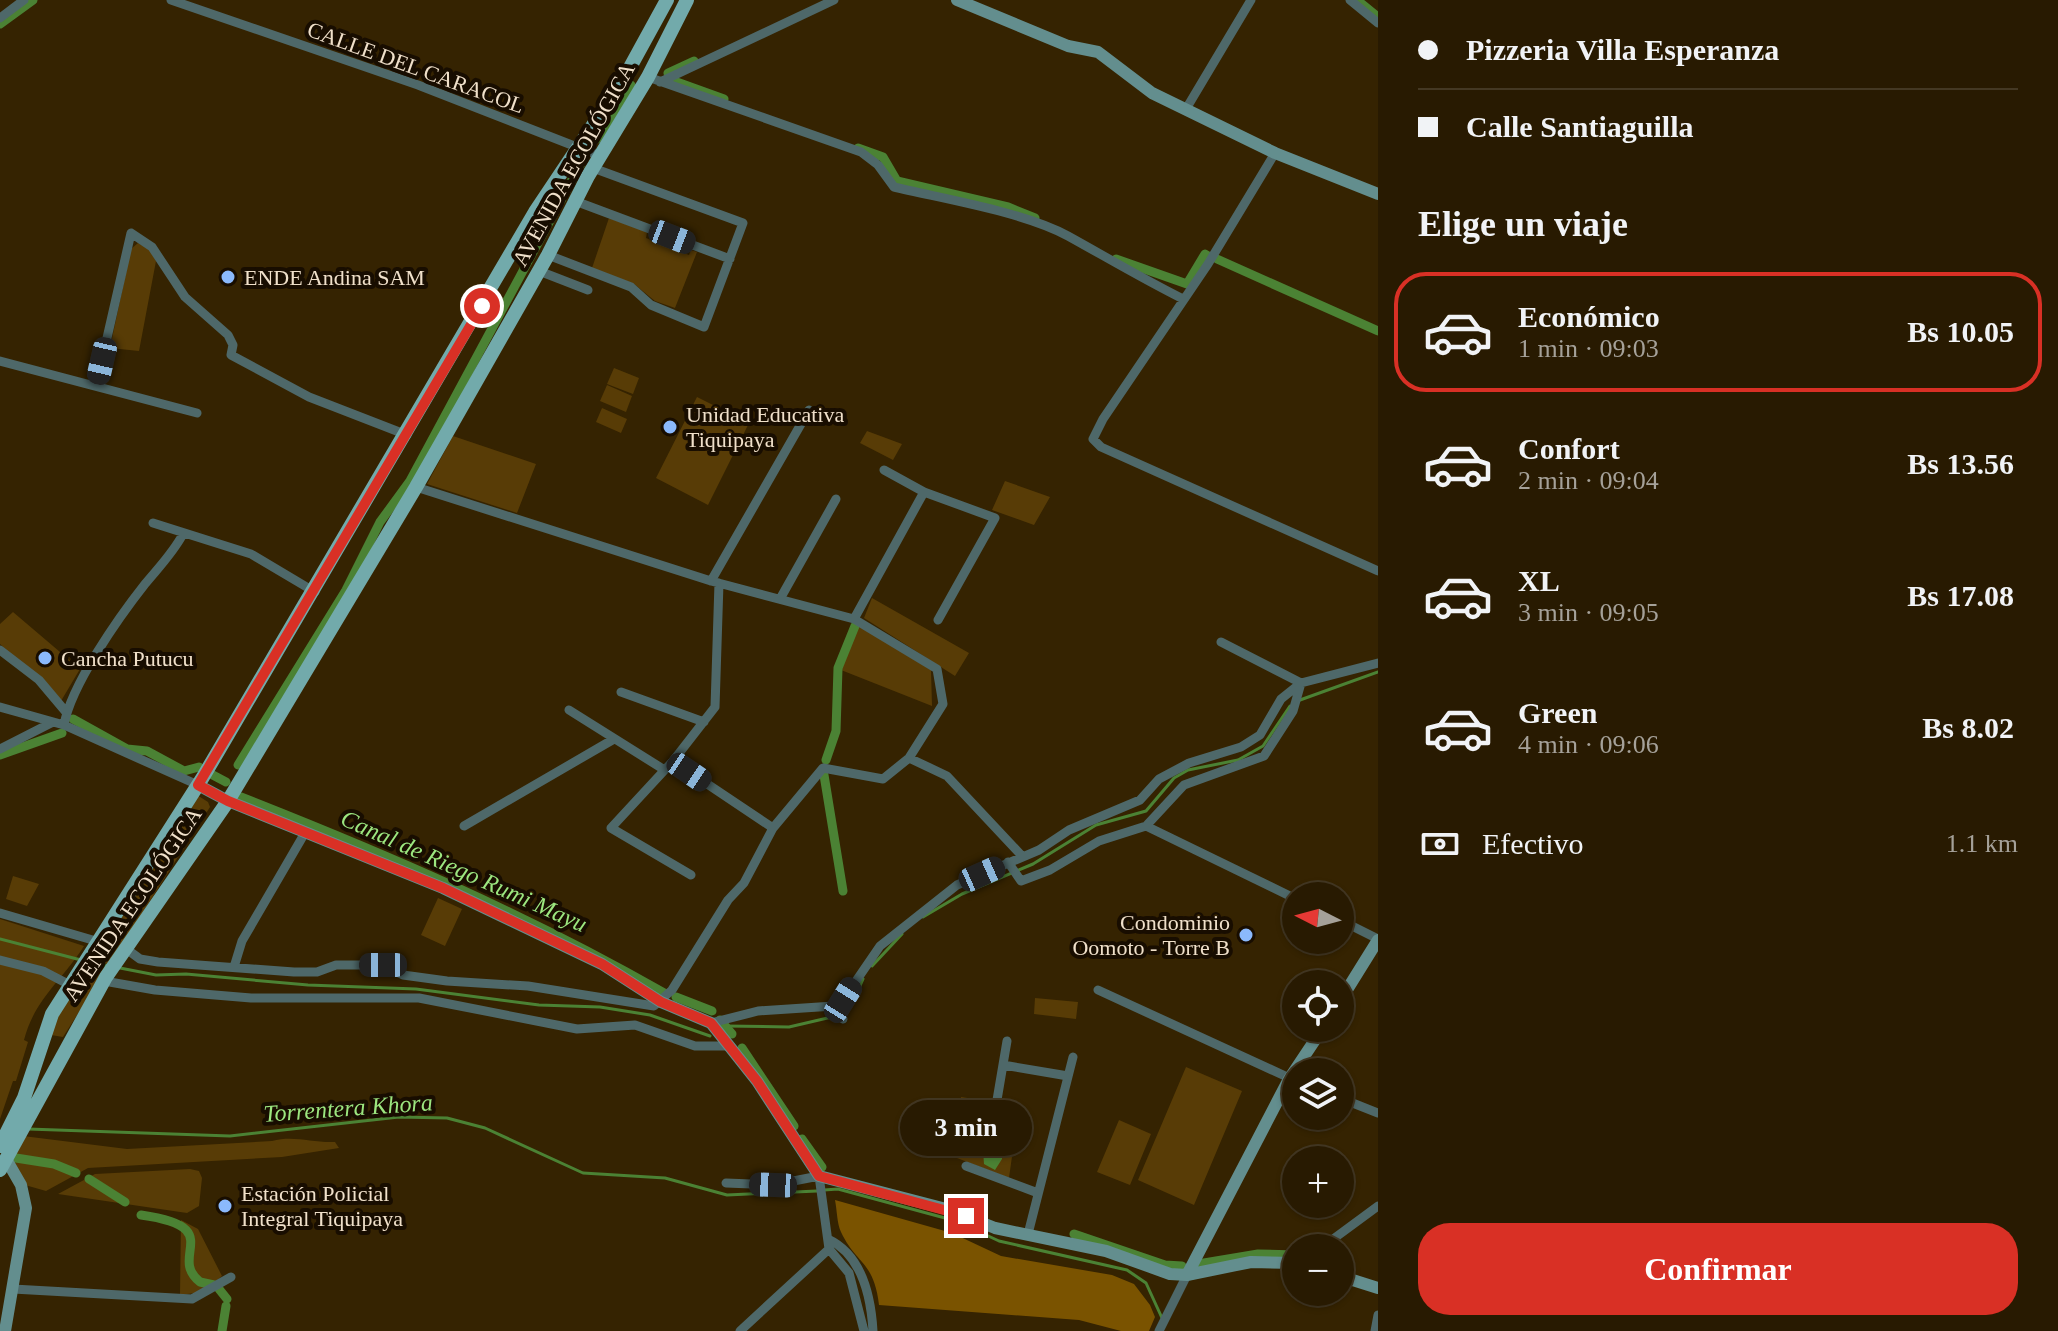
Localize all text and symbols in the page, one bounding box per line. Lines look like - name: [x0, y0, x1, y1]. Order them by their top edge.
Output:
- street label: CALLE DEL CARACOL: [304, 17, 528, 118]
- text: Pizzeria Villa Esperanza: [1466, 33, 1779, 66]
- street label: AVENIDA ECOLÓGICA: [507, 58, 640, 270]
- text: Calle Santiaguilla: [1466, 110, 1694, 143]
- text: Elige un viaje: [1418, 204, 1628, 244]
- car: [645, 217, 699, 257]
- place label: ENDE Andina SAM: [244, 265, 425, 290]
- marker: ENDE Andina SAM: [219, 268, 237, 286]
- route start: [464, 288, 500, 324]
- icon: car: [1422, 296, 1494, 368]
- text: Económico: [1518, 300, 1660, 333]
- text: Bs 10.05: [1907, 315, 2014, 348]
- text: 1 min · 09:03: [1518, 334, 1659, 363]
- car: [85, 335, 119, 387]
- place label: Unidad Educativa Tiquipaya: [686, 402, 844, 452]
- marker: Unidad Educativa Tiquipaya: [661, 418, 679, 436]
- icon: car: [1422, 428, 1494, 500]
- text: Confort: [1518, 432, 1620, 465]
- text: Bs 13.56: [1907, 447, 2014, 480]
- text: 2 min · 09:04: [1518, 466, 1659, 495]
- icon: car: [1422, 560, 1494, 632]
- text: XL: [1518, 564, 1560, 597]
- text: Bs 17.08: [1907, 579, 2014, 612]
- text: 3 min · 09:05: [1518, 598, 1659, 627]
- place label: Cancha Putucu: [61, 646, 194, 671]
- marker: Cancha Putucu: [36, 649, 54, 667]
- icon: car: [1422, 692, 1494, 764]
- text: Green: [1518, 696, 1597, 729]
- text: Bs 8.02: [1922, 711, 2014, 744]
- text: 4 min · 09:06: [1518, 730, 1659, 759]
- car: [662, 749, 716, 795]
- street label: AVENIDA ECOLÓGICA: [58, 802, 207, 1006]
- water label: Canal de Riego Rumi Mayu: [337, 805, 591, 937]
- icon: cash: [1418, 822, 1462, 866]
- text: Efectivo: [1482, 827, 1584, 860]
- text: 1.1 km: [1946, 829, 2018, 858]
- car: [955, 853, 1009, 895]
- north arrow: [1282, 882, 1354, 954]
- map controls: [1282, 882, 1354, 1306]
- place label: Condominio Oomoto - Torre B: [1072, 910, 1230, 960]
- marker: Condominio Oomoto - Torre B: [1237, 926, 1255, 944]
- car: [359, 953, 407, 977]
- button: locate: [1282, 970, 1354, 1042]
- car: [820, 973, 866, 1027]
- button: layers: [1282, 1058, 1354, 1130]
- water label: Torrentera Khora: [263, 1089, 433, 1127]
- callout: 3 min: [900, 1100, 1032, 1156]
- text: 3 min: [935, 1113, 997, 1142]
- button: +: [1282, 1146, 1354, 1218]
- car: [749, 1172, 797, 1198]
- place label: Estación Policial Integral Tiquipaya: [241, 1181, 403, 1231]
- marker: Estación Policial Integral Tiquipaya: [216, 1197, 234, 1215]
- route end: [948, 1198, 984, 1234]
- button: Confirmar: [1418, 1223, 2018, 1315]
- button: −: [1282, 1234, 1354, 1306]

